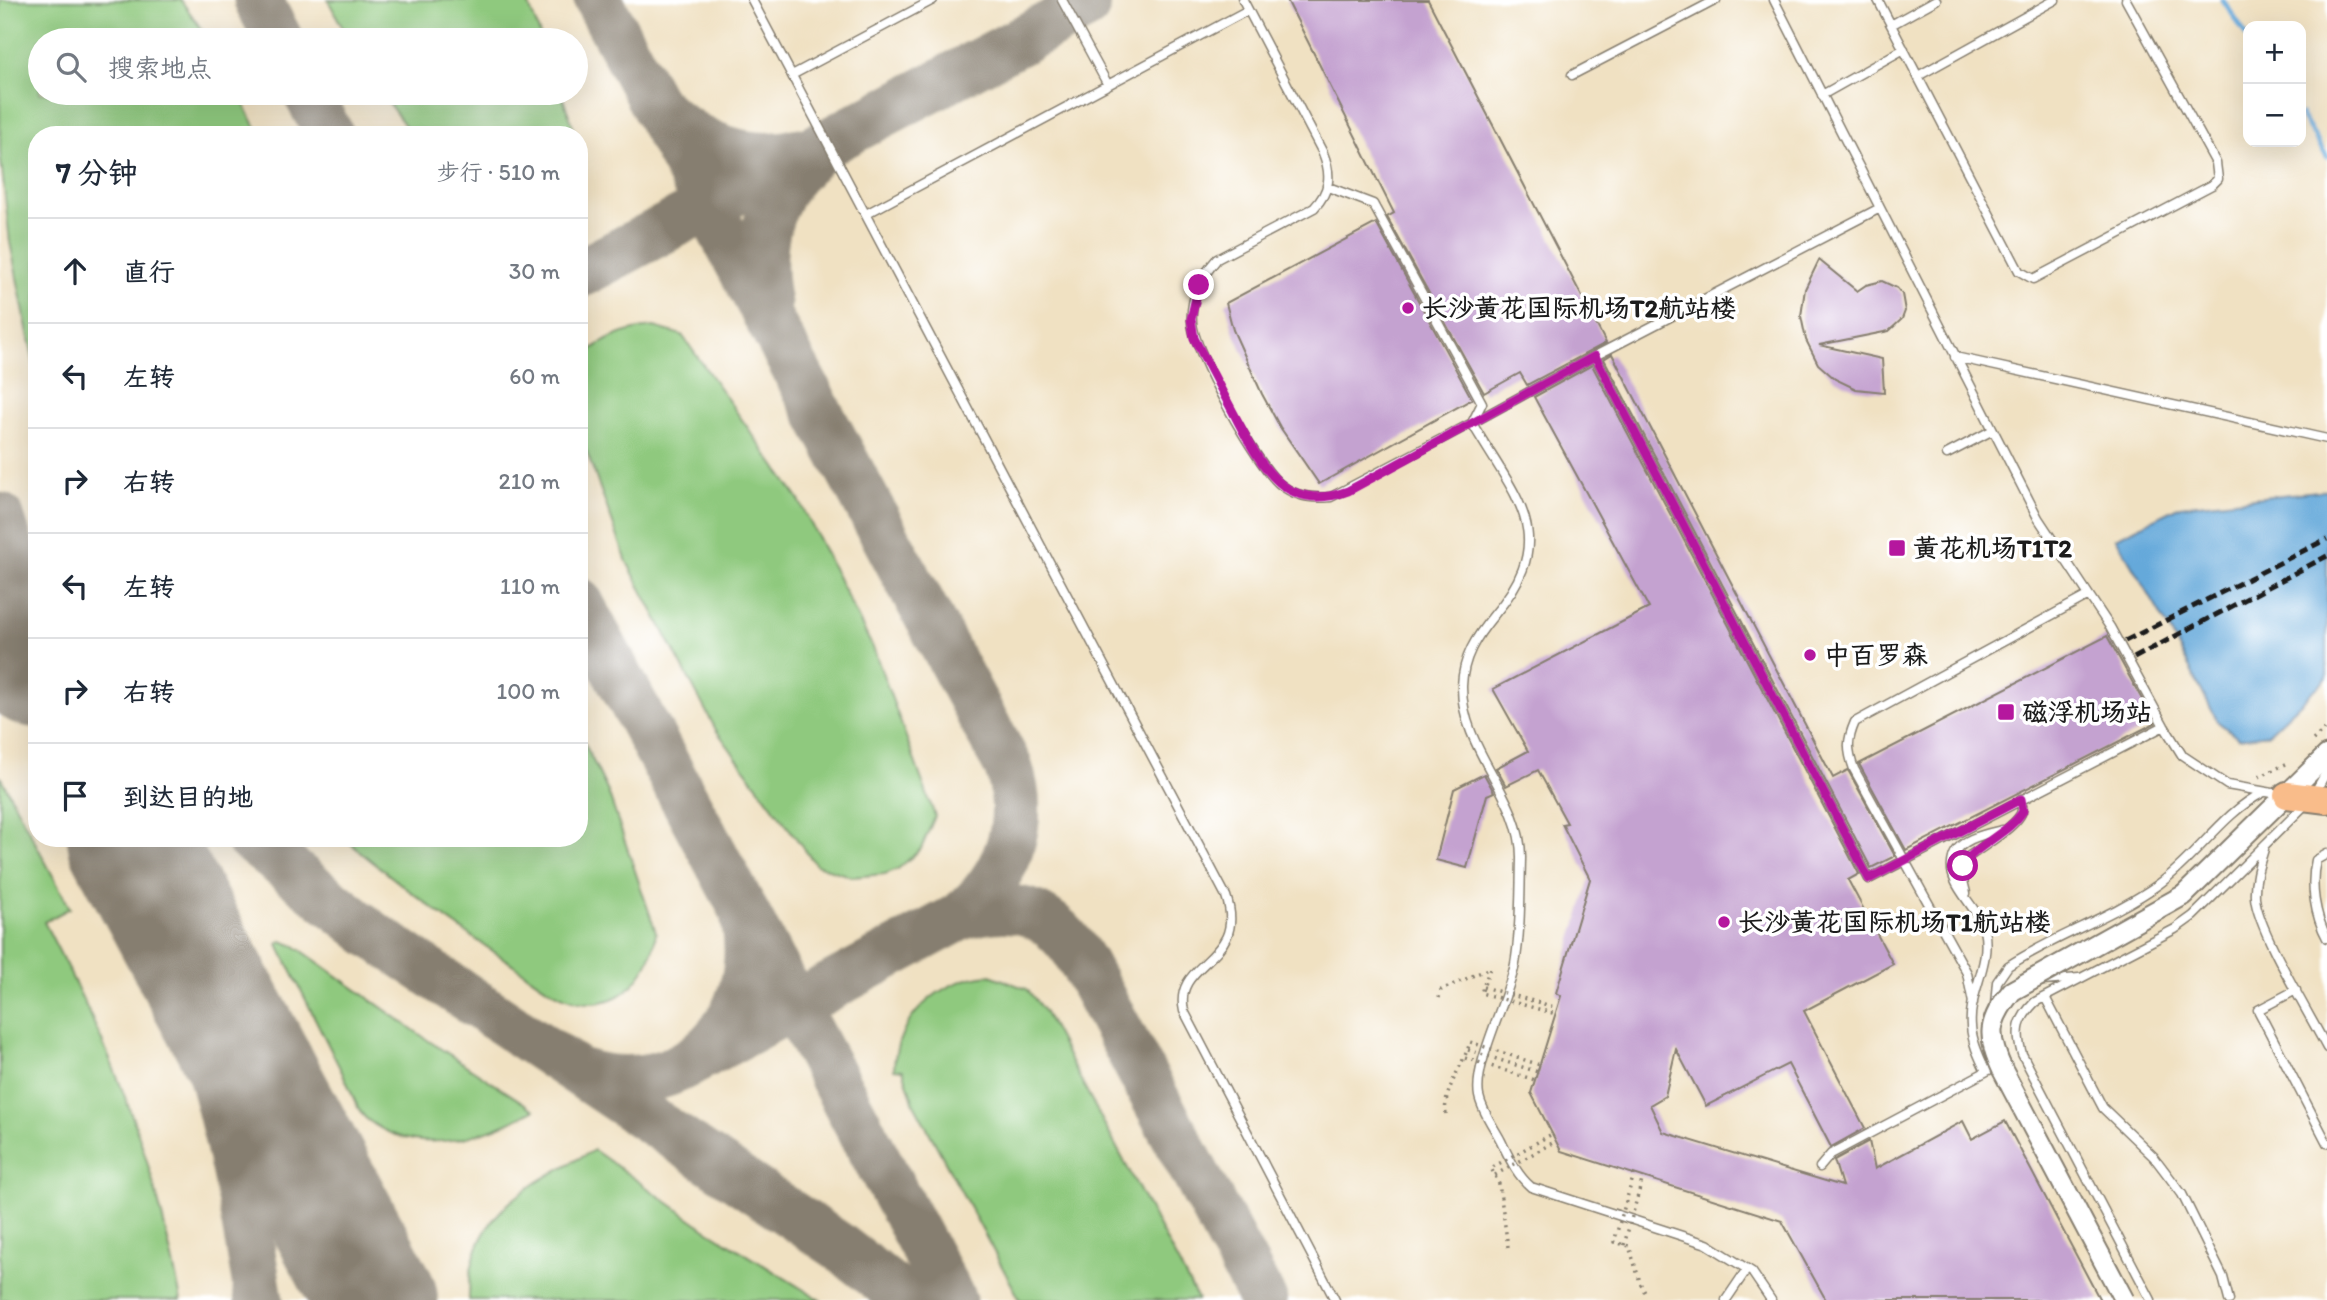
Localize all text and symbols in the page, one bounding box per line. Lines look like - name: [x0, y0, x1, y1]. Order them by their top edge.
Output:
- map controls: [2243, 21, 2306, 147]
- button: +: [2243, 21, 2306, 84]
- search box: [28, 28, 588, 105]
- icon: search: [52, 48, 90, 86]
- text: 搜索地点: [108, 52, 212, 84]
- button: −: [2243, 84, 2306, 147]
- text: 7 分钟: [56, 154, 138, 191]
- text: 步行 · 510 m: [437, 158, 560, 186]
- icon: ahead: [56, 252, 94, 290]
- text: 直行: [123, 256, 175, 288]
- text: 30 m: [509, 257, 560, 285]
- route end: [1183, 269, 1214, 300]
- place label: 长沙黄花国际机场T2航站楼: [1422, 292, 1736, 324]
- marker: 长沙黄花国际机场T2航站楼: [1400, 300, 1416, 316]
- icon: left: [56, 357, 94, 395]
- text: 左转: [123, 361, 175, 393]
- text: 60 m: [509, 362, 560, 390]
- icon: right: [56, 462, 94, 500]
- text: 右转: [123, 466, 175, 498]
- text: 210 m: [499, 467, 560, 495]
- place label: 黄花机场T1T2: [1913, 532, 2072, 564]
- marker: 黄花机场T1T2: [1887, 538, 1907, 558]
- icon: left: [56, 567, 94, 605]
- text: 左转: [123, 571, 175, 603]
- text: 110 m: [500, 572, 560, 600]
- place label: 中百罗森: [1824, 639, 1928, 671]
- marker: 中百罗森: [1802, 647, 1818, 663]
- icon: right: [56, 672, 94, 710]
- text: 右转: [123, 676, 175, 708]
- text: 100 m: [496, 677, 560, 705]
- place label: 磁浮机场站: [2022, 696, 2152, 728]
- marker: 磁浮机场站: [1996, 702, 2016, 722]
- icon: arrive: [56, 777, 94, 815]
- text: 到达目的地: [123, 781, 253, 813]
- route start: [1947, 850, 1978, 881]
- place label: 长沙黄花国际机场T1航站楼: [1738, 906, 2051, 938]
- marker: 长沙黄花国际机场T1航站楼: [1716, 914, 1732, 930]

